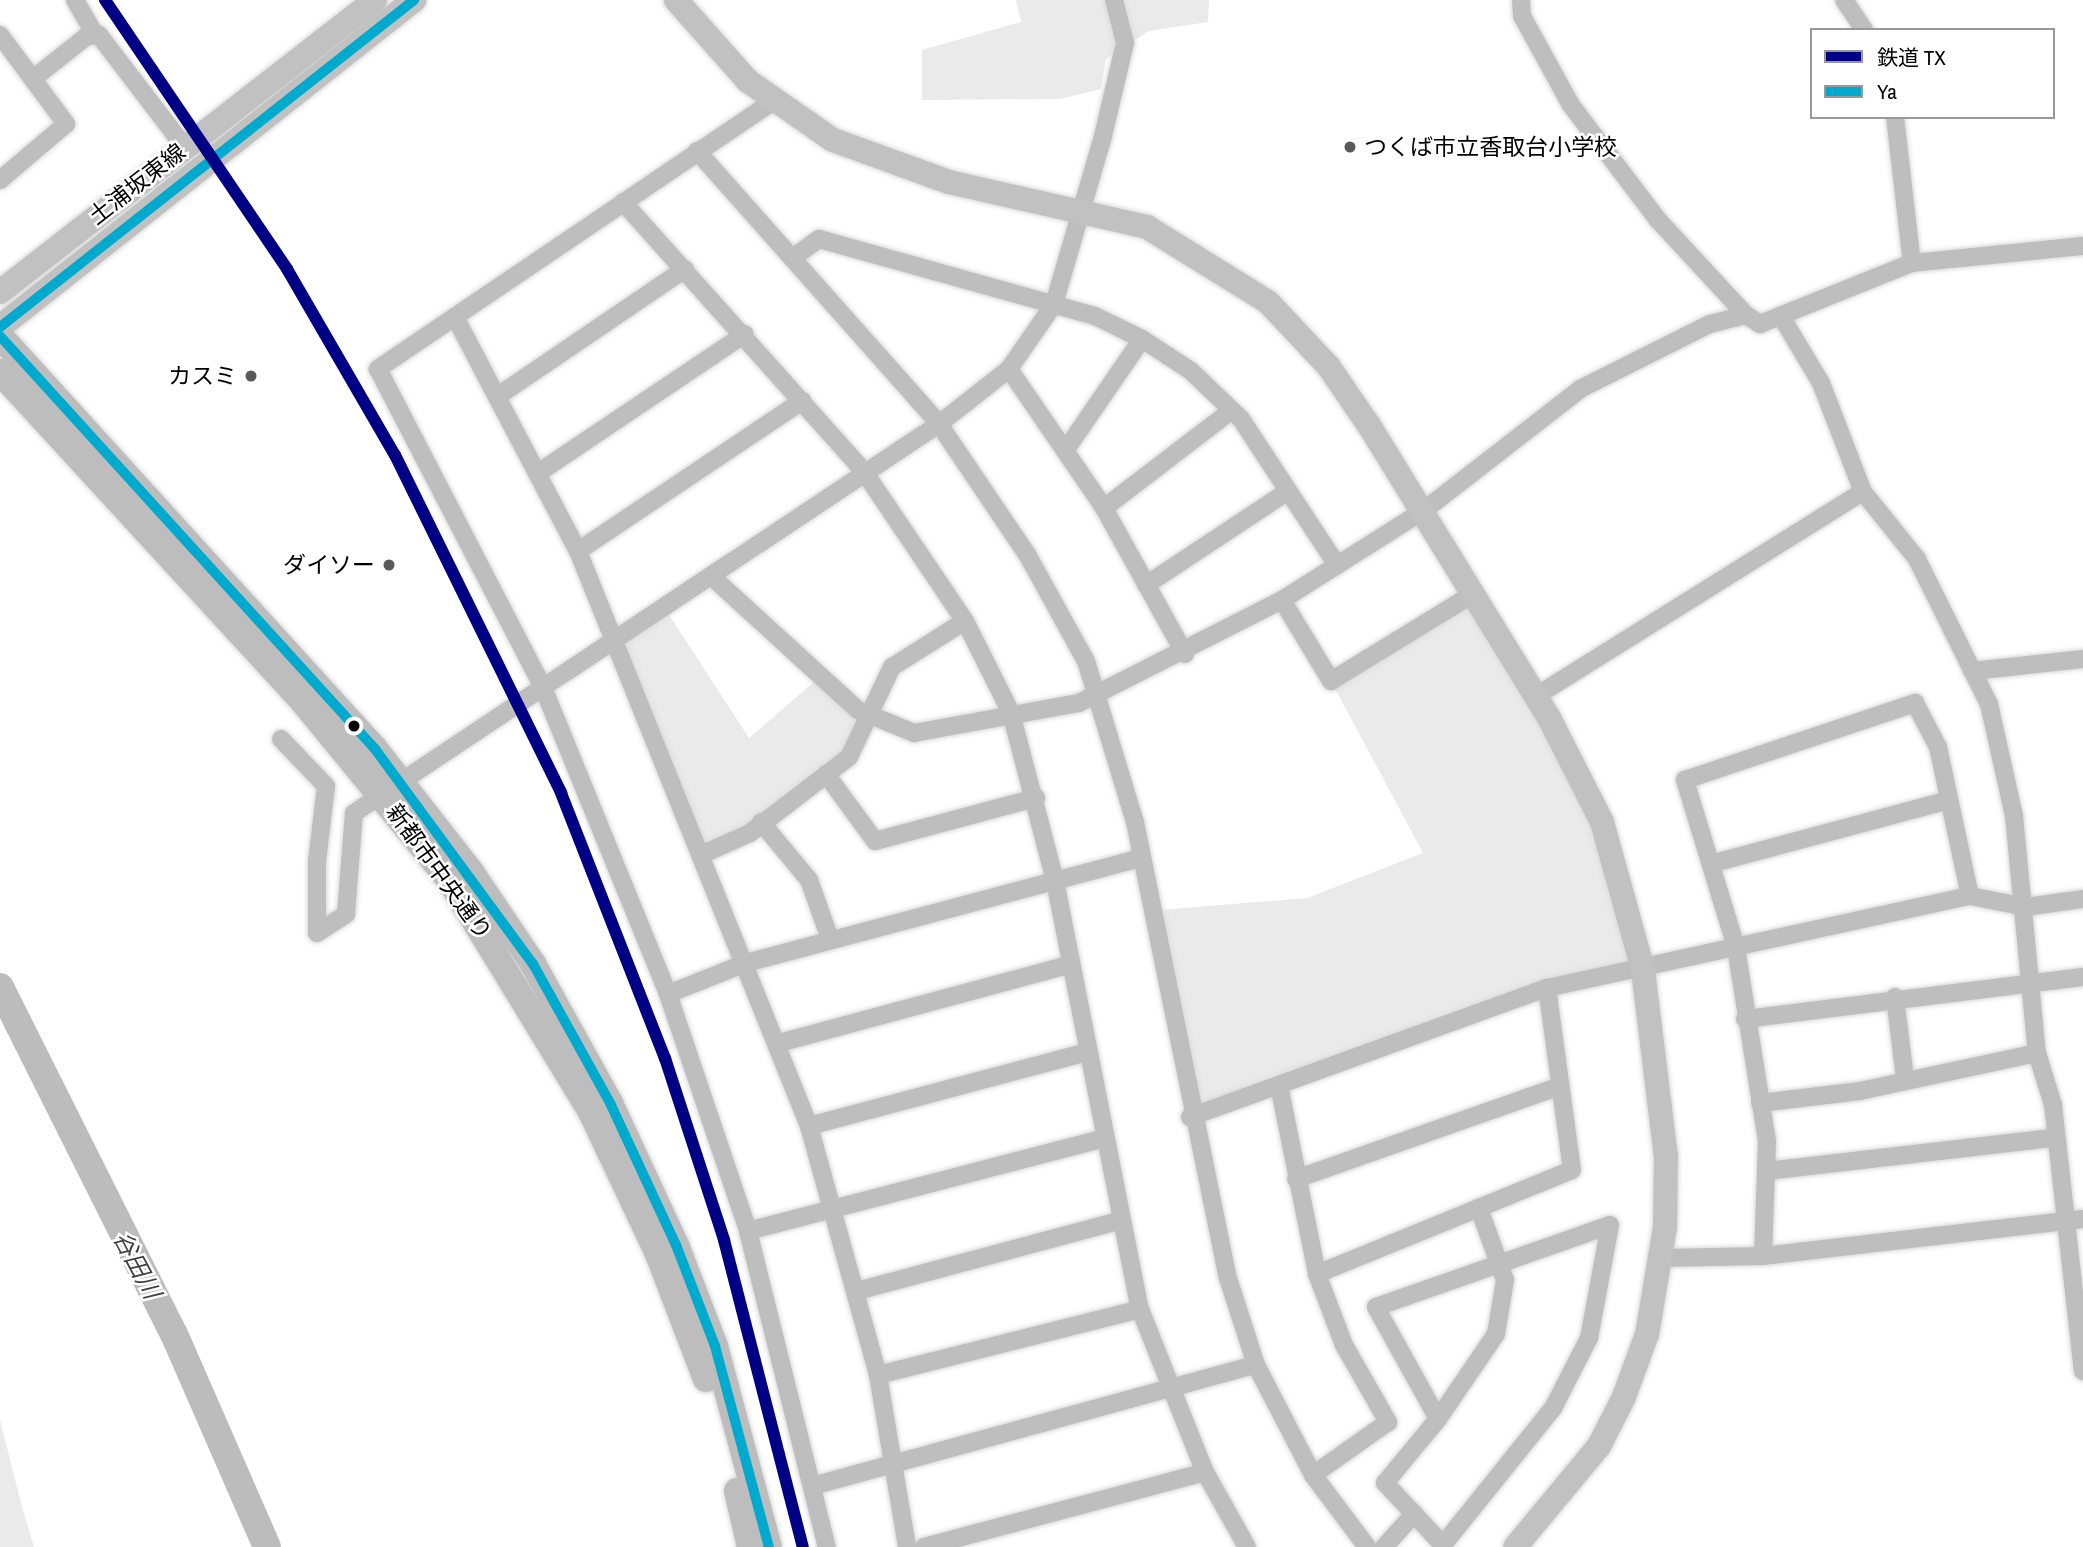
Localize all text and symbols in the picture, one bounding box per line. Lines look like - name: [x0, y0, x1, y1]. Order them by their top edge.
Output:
- legend: [1810, 28, 2055, 119]
- text: 鉄道 TX: [1877, 43, 1946, 72]
- text: Ya: [1877, 77, 1897, 106]
- place label: つくば市立香取台小学校: [1364, 133, 1617, 161]
- street label: 土浦坂東線: [83, 138, 191, 230]
- marker: つくば市立香取台小学校: [1342, 139, 1358, 155]
- place label: カスミ: [168, 362, 237, 390]
- marker: カスミ: [243, 368, 259, 384]
- place label: ダイソー: [283, 551, 375, 579]
- marker: ダイソー: [381, 557, 397, 573]
- unlabelled marker: [347, 719, 361, 733]
- street label: 新都市中央通り: [381, 799, 497, 945]
- water label: 谷田川: [107, 1226, 167, 1304]

